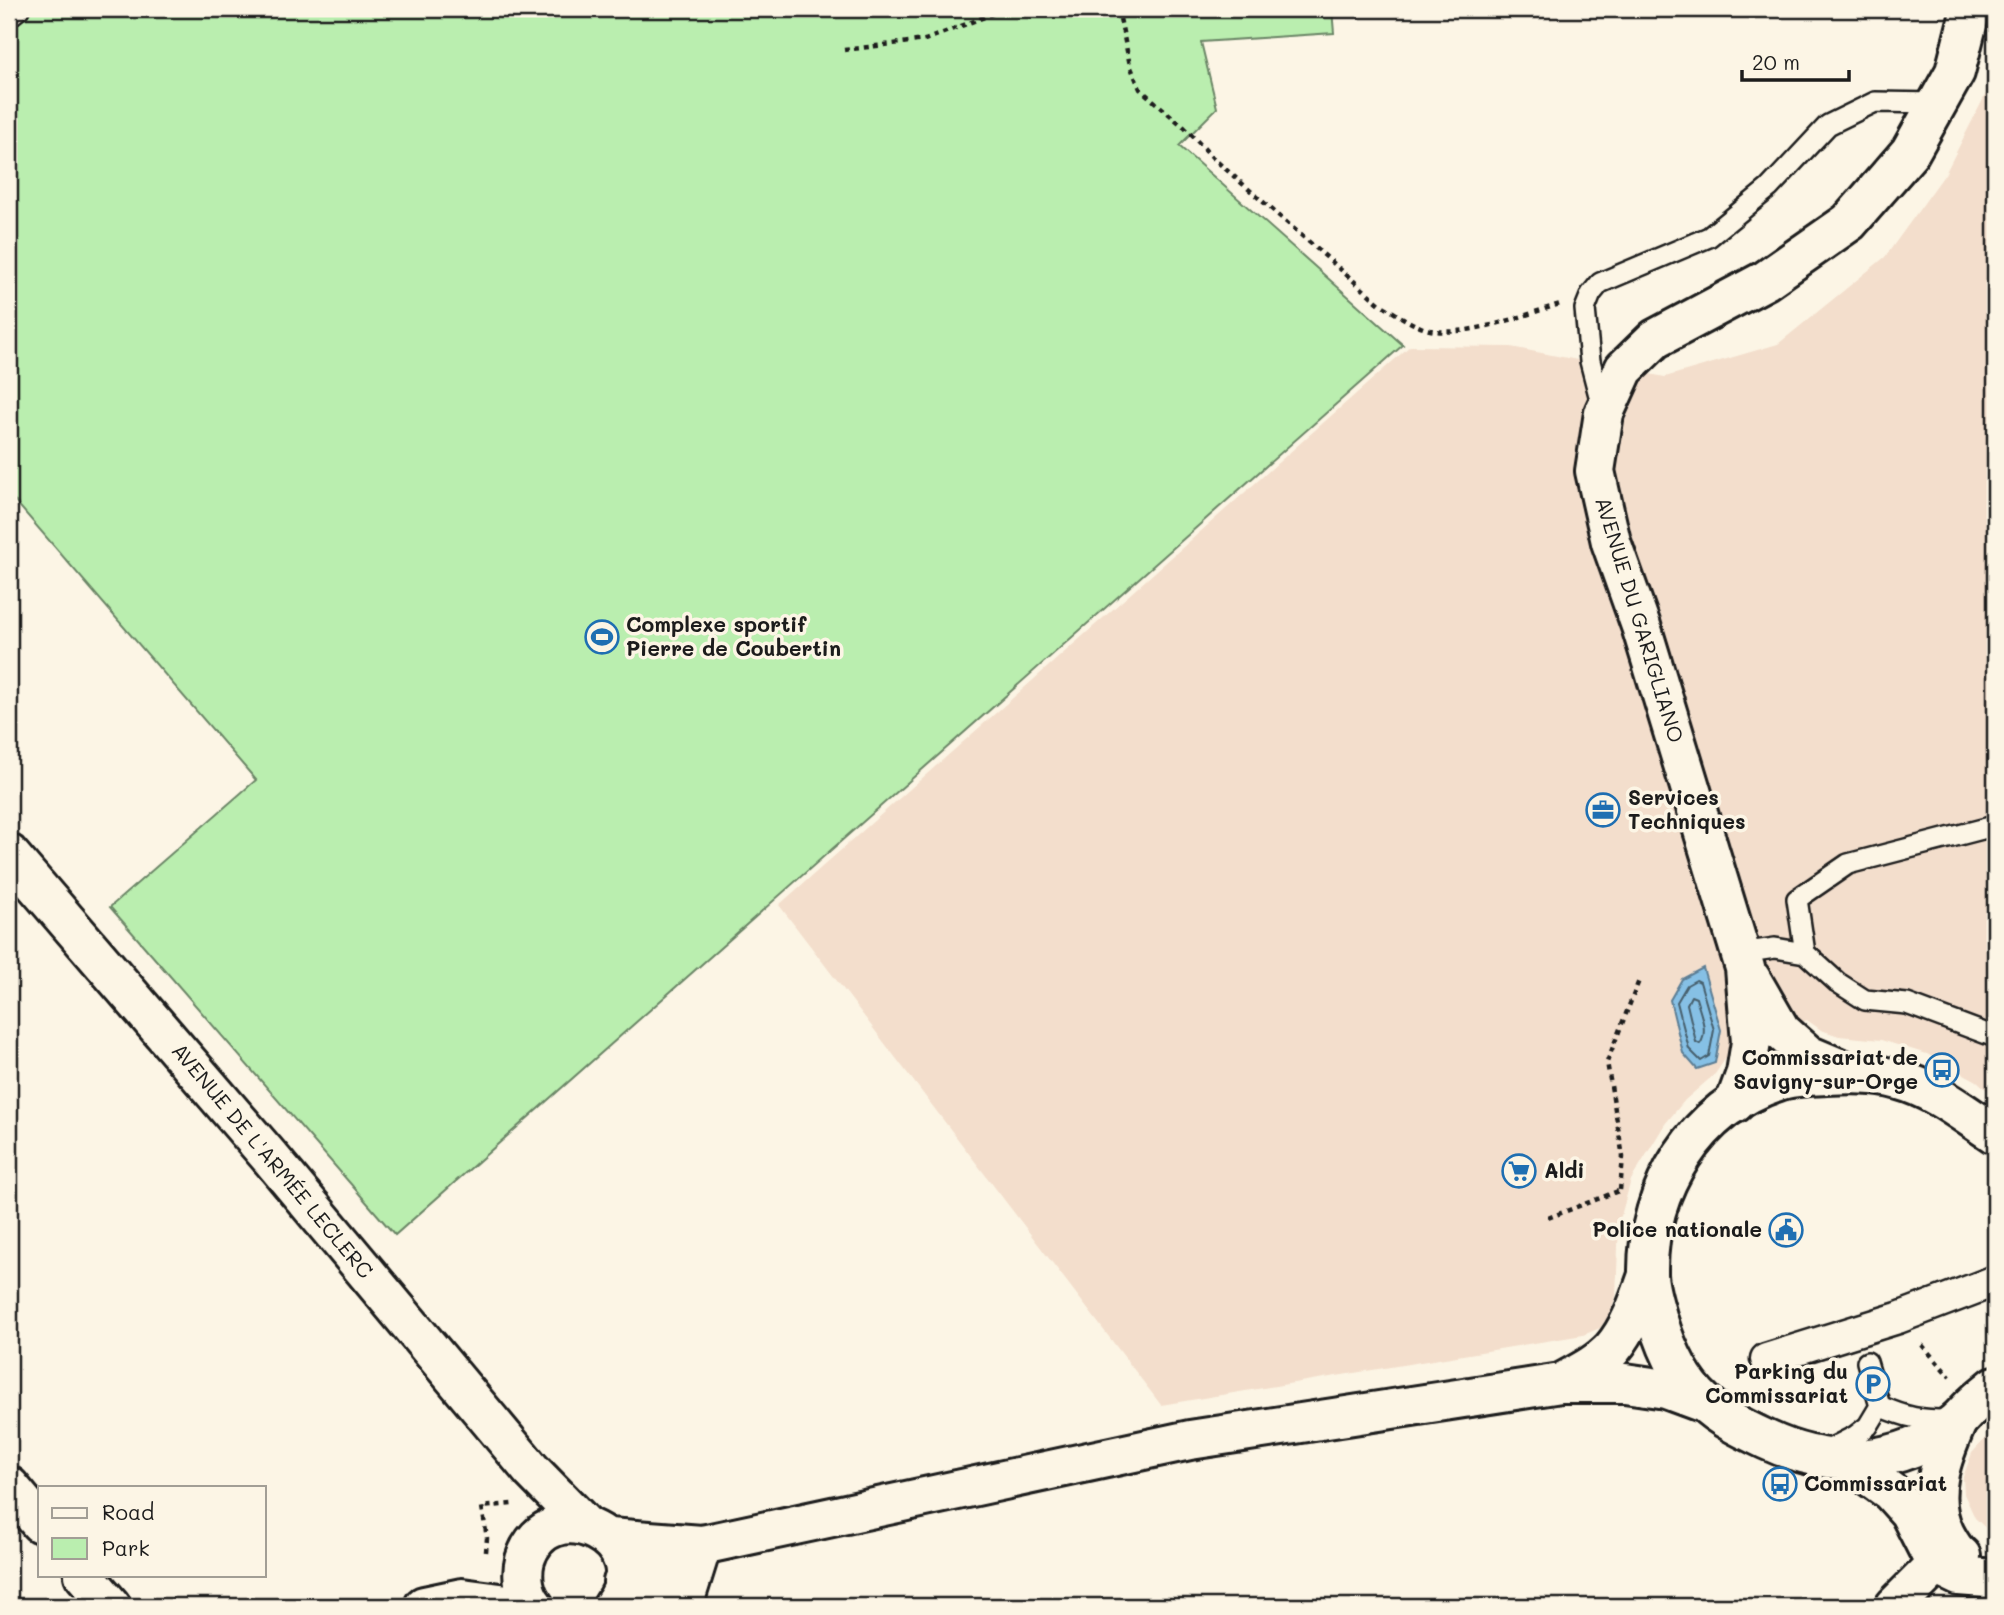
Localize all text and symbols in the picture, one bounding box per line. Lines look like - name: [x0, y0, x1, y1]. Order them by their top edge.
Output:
- scale bar: [1742, 38, 1848, 82]
- text: 20 m: [1752, 48, 1800, 75]
- street label: AVENUE DU GARIGLIANO: [1590, 493, 1691, 746]
- place label: Complexe sportif Pierre de Coubertin: [626, 610, 841, 661]
- sports icon: Complexe sportif Pierre de Coubertin: [583, 618, 621, 656]
- place label: Services Techniques: [1628, 783, 1746, 834]
- office icon: Services Techniques: [1584, 791, 1622, 829]
- street label: AVENUE DE L'ARMÉE LECLERC: [167, 1037, 380, 1283]
- place label: Commissariat de Savigny-sur-Orge: [1733, 1043, 1918, 1095]
- bus stop icon: Commissariat de Savigny-sur-Orge: [1923, 1051, 1961, 1089]
- supermarket icon: Aldi: [1500, 1152, 1538, 1190]
- place label: Aldi: [1544, 1156, 1585, 1183]
- public building icon: Police nationale: [1767, 1211, 1805, 1249]
- place label: Police nationale: [1592, 1215, 1762, 1242]
- place label: Parking du Commissariat: [1705, 1357, 1848, 1408]
- parking icon: Parking du Commissariat: [1854, 1365, 1892, 1403]
- bus stop icon: Commissariat: [1761, 1465, 1799, 1503]
- place label: Commissariat: [1804, 1469, 1947, 1496]
- legend: [38, 1486, 266, 1576]
- text: Road: [102, 1498, 154, 1525]
- text: Park: [102, 1534, 150, 1561]

